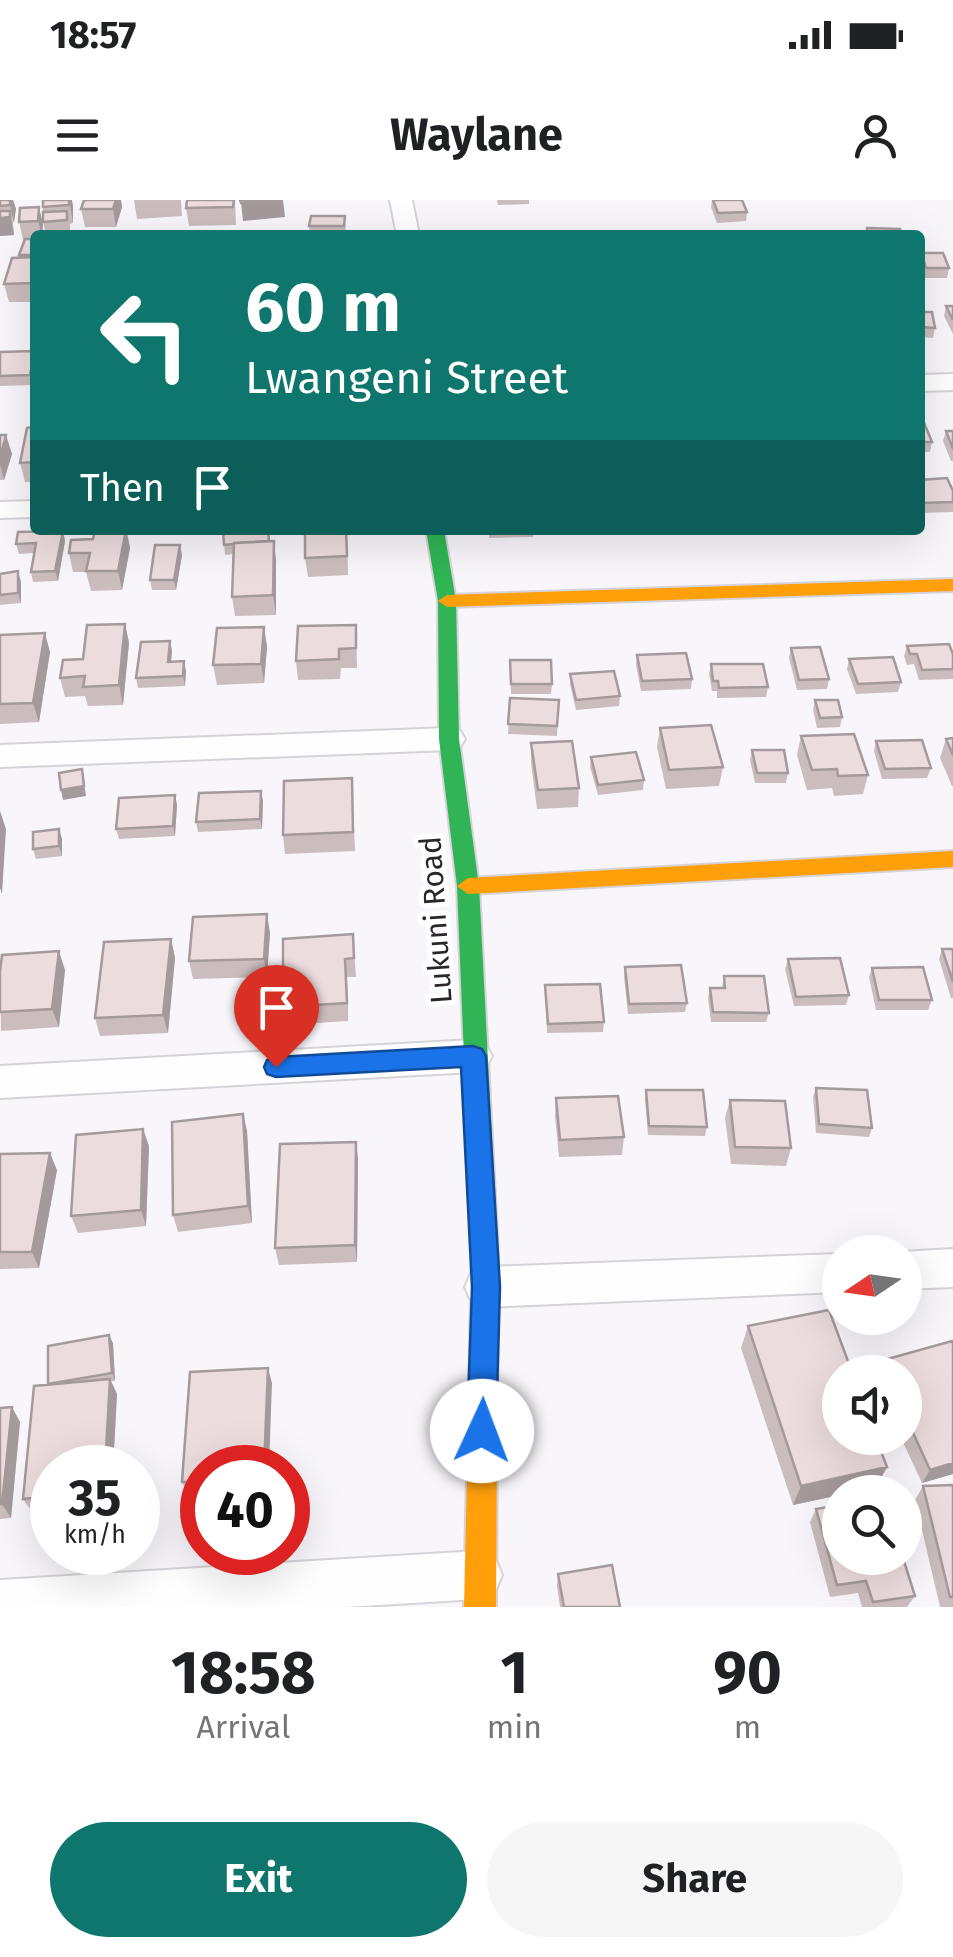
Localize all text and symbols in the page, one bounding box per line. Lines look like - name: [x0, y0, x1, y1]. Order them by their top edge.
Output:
- text: 18:57: [50, 12, 136, 58]
- icon: menu: [50, 108, 105, 163]
- text: Waylane: [390, 108, 563, 162]
- icon: person: [848, 108, 903, 163]
- text: 60 m: [245, 266, 401, 350]
- icon: left: [80, 270, 210, 400]
- text: Lwangeni Street: [245, 351, 568, 405]
- icon: arrive: [185, 460, 240, 515]
- text: Then: [80, 465, 165, 511]
- street label: Lukuni Road: [412, 835, 460, 1005]
- pin: [234, 965, 319, 1068]
- icon: arrive: [249, 980, 304, 1035]
- north arrow: [822, 1235, 922, 1335]
- map controls: [822, 1235, 922, 1575]
- button: sound: [822, 1355, 922, 1455]
- position arrow: [430, 1379, 534, 1483]
- speed limit sign: 40: [180, 1445, 310, 1575]
- text: 35: [69, 1468, 121, 1528]
- button: search: [822, 1475, 922, 1575]
- text: km/h: [64, 1520, 126, 1550]
- text: 18:58: [171, 1637, 316, 1709]
- text: 1: [501, 1637, 528, 1709]
- text: 90: [713, 1637, 782, 1709]
- text: Arrival: [197, 1708, 290, 1746]
- text: min: [487, 1708, 542, 1746]
- text: m: [734, 1708, 761, 1746]
- button: Exit: [50, 1822, 467, 1937]
- button: Share: [487, 1822, 903, 1937]

